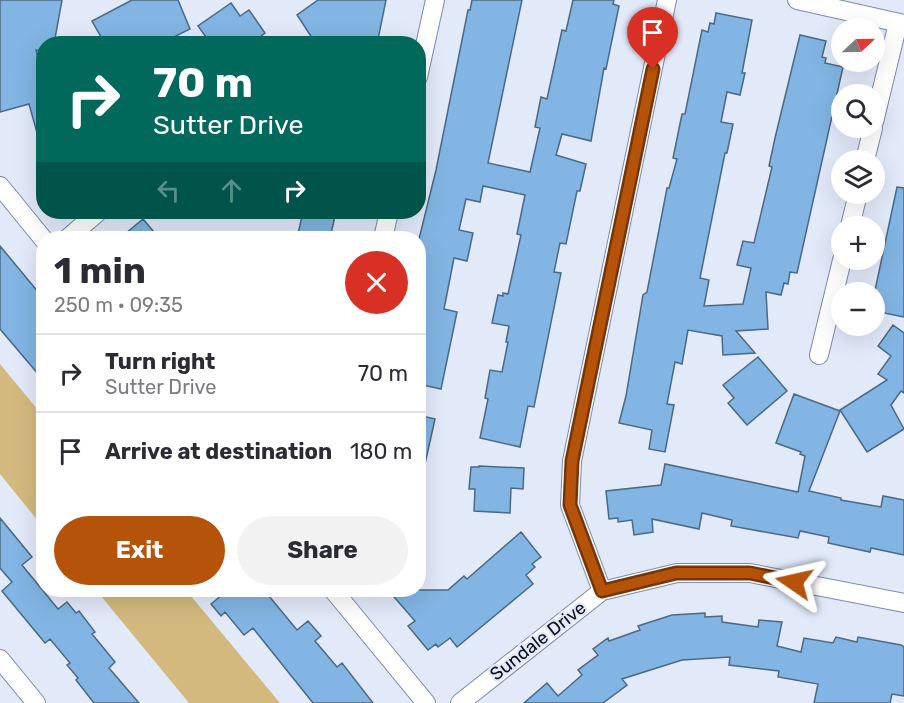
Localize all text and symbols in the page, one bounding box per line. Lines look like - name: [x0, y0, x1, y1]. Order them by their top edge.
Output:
- pin: [627, 7, 678, 69]
- icon: arrive: [636, 16, 669, 49]
- north arrow: [831, 18, 885, 72]
- map controls: [831, 18, 885, 336]
- text: 70 m: [153, 58, 253, 108]
- icon: right: [54, 60, 132, 138]
- button: search: [831, 84, 885, 138]
- text: Sutter Drive: [153, 109, 304, 141]
- button: layers: [831, 150, 885, 204]
- icon: left: [152, 174, 185, 207]
- icon: ahead: [215, 174, 248, 207]
- icon: right: [278, 174, 311, 207]
- button: +: [831, 216, 885, 270]
- text: 1 min: [54, 249, 146, 292]
- button: close: [345, 251, 408, 314]
- button: −: [831, 282, 885, 336]
- text: 250 m · 09:35: [54, 293, 183, 317]
- text: Turn right: [105, 348, 215, 375]
- icon: right: [54, 357, 87, 390]
- text: 70 m: [358, 360, 408, 387]
- text: Sutter Drive: [105, 375, 217, 399]
- icon: arrive: [54, 435, 87, 468]
- text: Arrive at destination: [105, 438, 332, 465]
- text: 180 m: [350, 438, 412, 465]
- button: Exit: [54, 516, 225, 585]
- button: Share: [237, 516, 408, 585]
- position arrow: [762, 550, 826, 614]
- street label: Sundale Drive: [486, 597, 590, 685]

